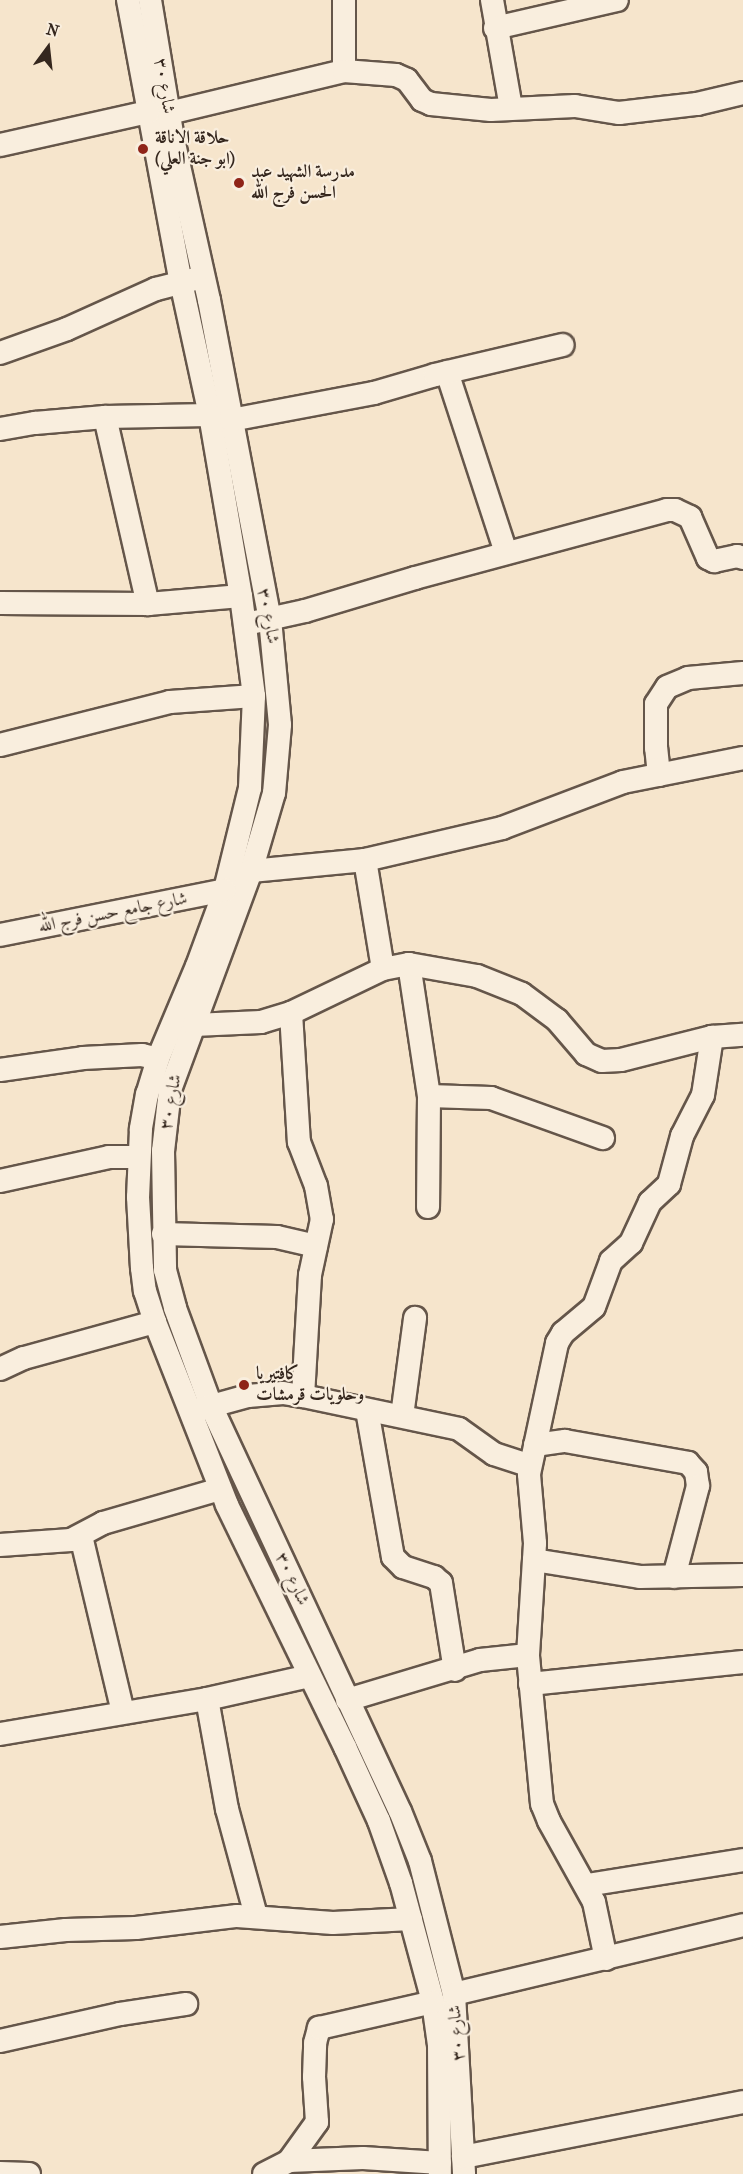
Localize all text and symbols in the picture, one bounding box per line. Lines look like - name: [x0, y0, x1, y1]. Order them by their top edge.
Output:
- north arrow: [18, 18, 78, 78]
- text: N: [44, 19, 61, 41]
- street label: شارع ٣٠: [149, 57, 179, 115]
- place label: حلاقة الاناقة (ابو جنة العلي): [155, 128, 235, 170]
- marker: حلاقة الاناقة (ابو جنة العلي): [136, 142, 150, 156]
- place label: مدرسة الشهيد عبد الحسن فرج الله: [251, 162, 355, 204]
- marker: مدرسة الشهيد عبد الحسن فرج الله: [232, 176, 246, 190]
- street label: شارع ٣٠: [252, 586, 284, 646]
- street label: شارع جامع حسن فرج الله: [37, 888, 189, 938]
- street label: شارع ٣٠: [155, 1072, 187, 1132]
- place label: كافتيريا وحلويات قرمشات: [256, 1364, 364, 1406]
- marker: كافتيريا وحلويات قرمشات: [237, 1378, 251, 1392]
- street label: شارع ٣٠: [270, 1549, 314, 1609]
- street label: شارع ٣٠: [444, 2004, 470, 2062]

